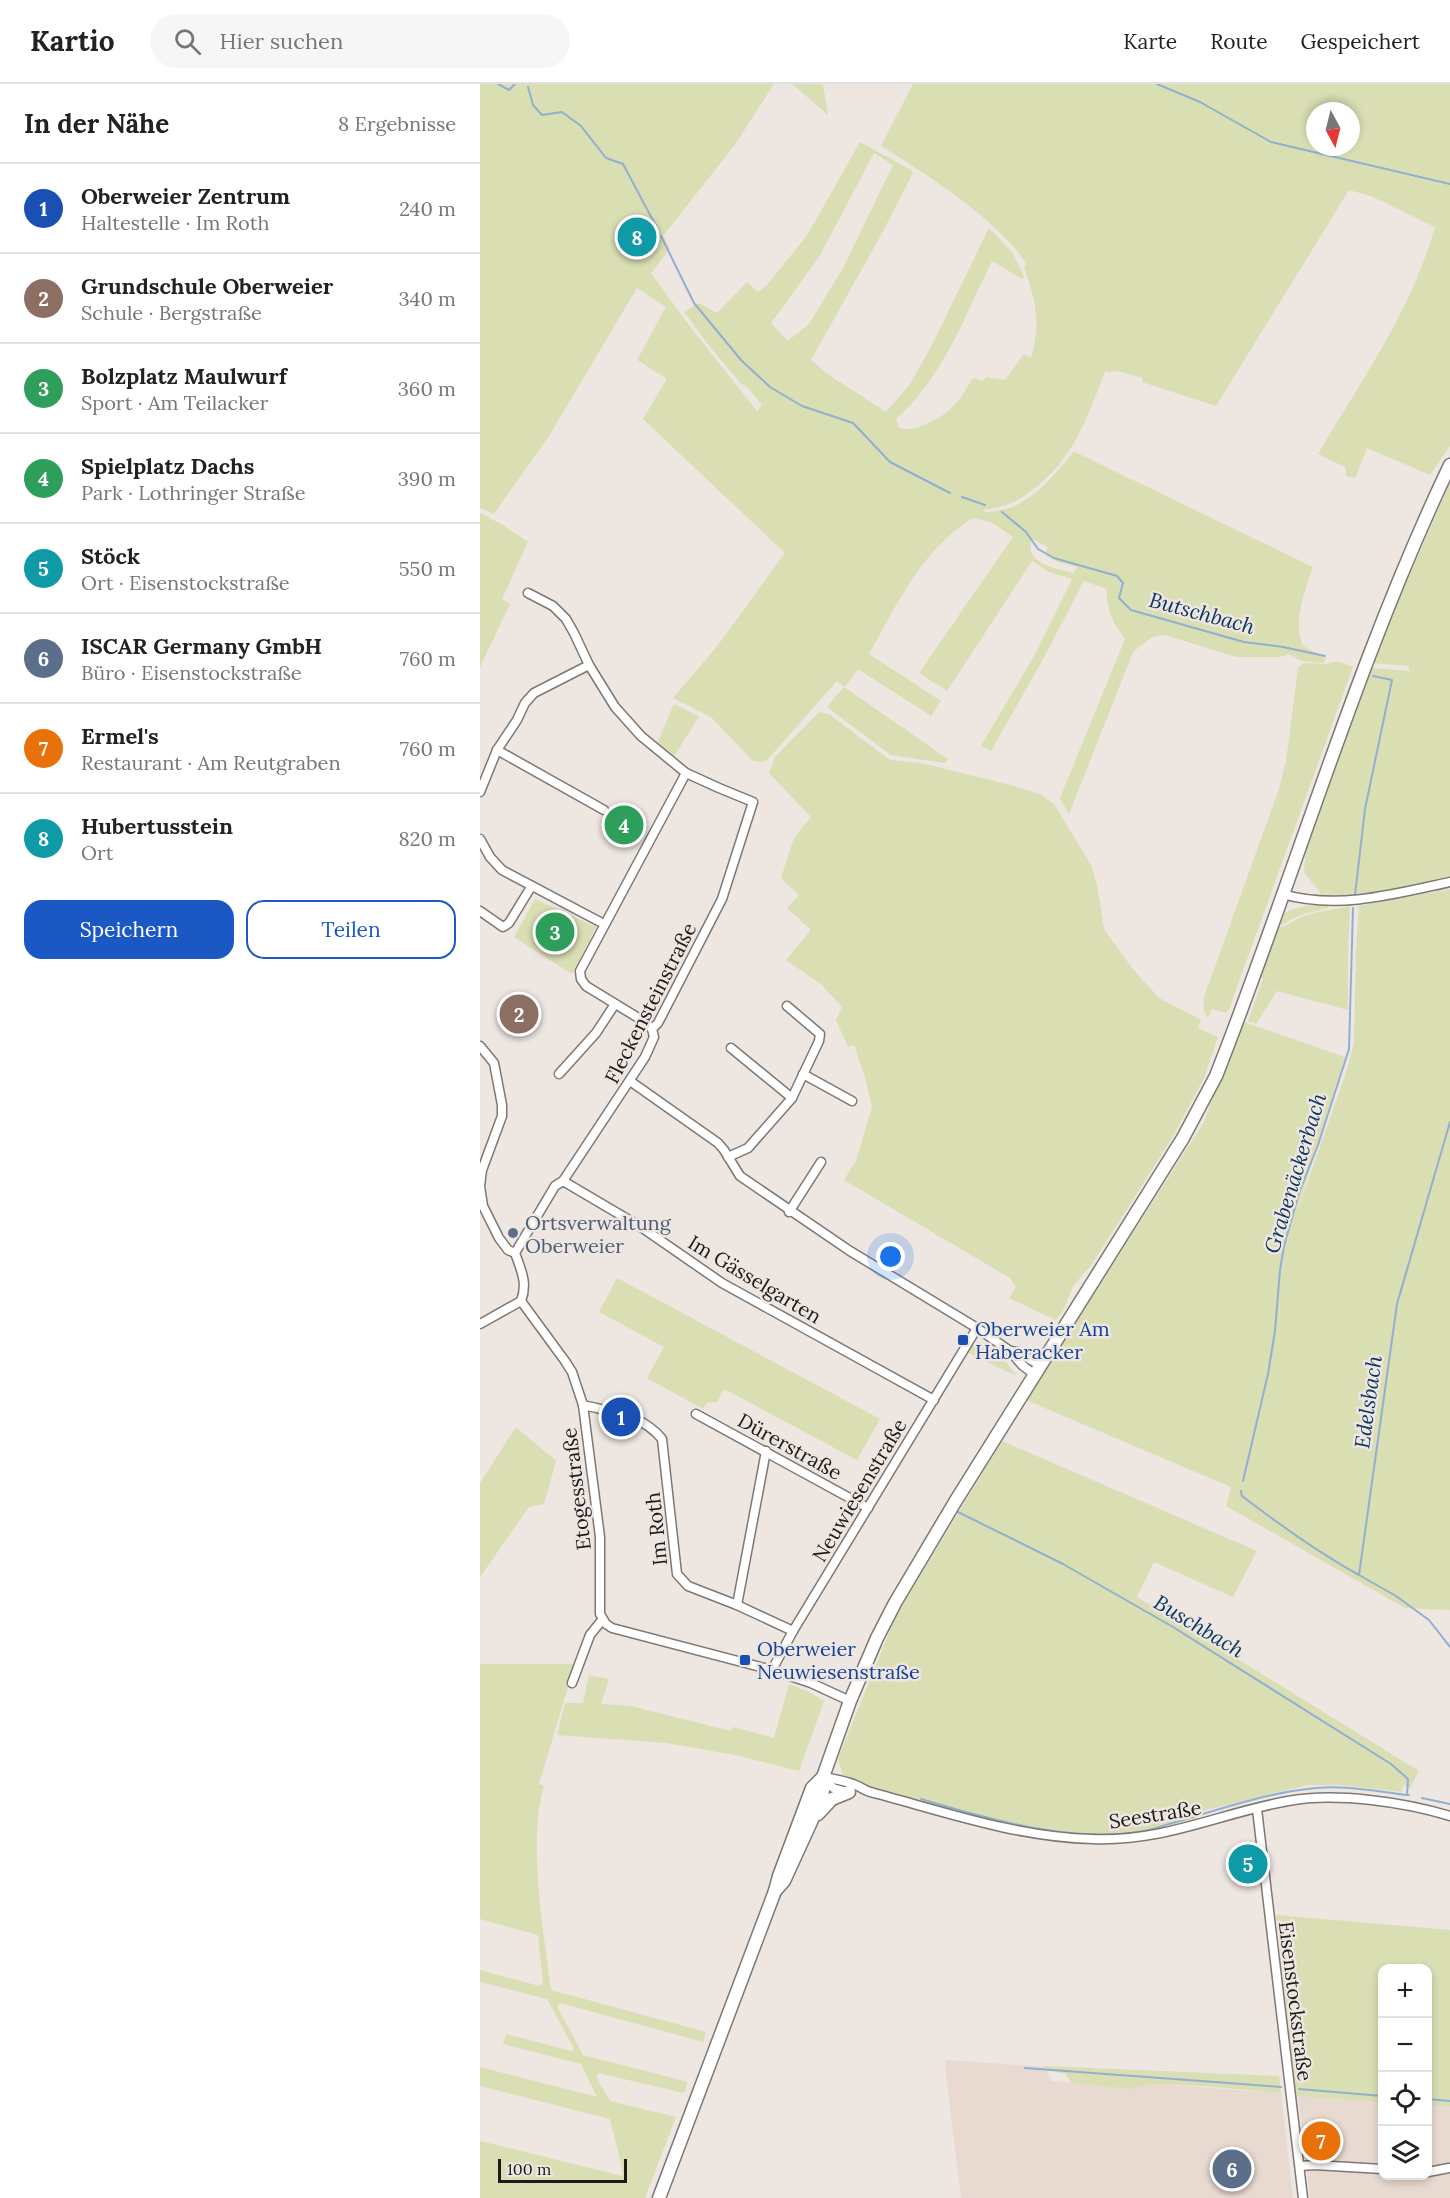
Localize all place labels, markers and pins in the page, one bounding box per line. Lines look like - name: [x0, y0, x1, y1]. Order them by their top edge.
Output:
- pin: 8: [618, 214, 656, 260]
- pin: 4: [604, 802, 644, 848]
- pin: 3: [536, 910, 574, 954]
- pin: 2: [500, 992, 538, 1036]
- place label: Ortsverwaltung Oberweier: [525, 1210, 672, 1258]
- marker: Ortsverwaltung Oberweier: [506, 1226, 520, 1240]
- place label: Oberweier Am Haberacker: [975, 1316, 1110, 1364]
- marker: Oberweier Am Haberacker: [956, 1333, 970, 1347]
- pin: 1: [602, 1394, 640, 1440]
- place label: Oberweier Neuwiesenstraße: [757, 1636, 920, 1684]
- marker: Oberweier Neuwiesenstraße: [738, 1653, 752, 1667]
- pin: 5: [1228, 1842, 1268, 1886]
- pin: 7: [1302, 2118, 1340, 2164]
- pin: 6: [1212, 2146, 1251, 2192]

